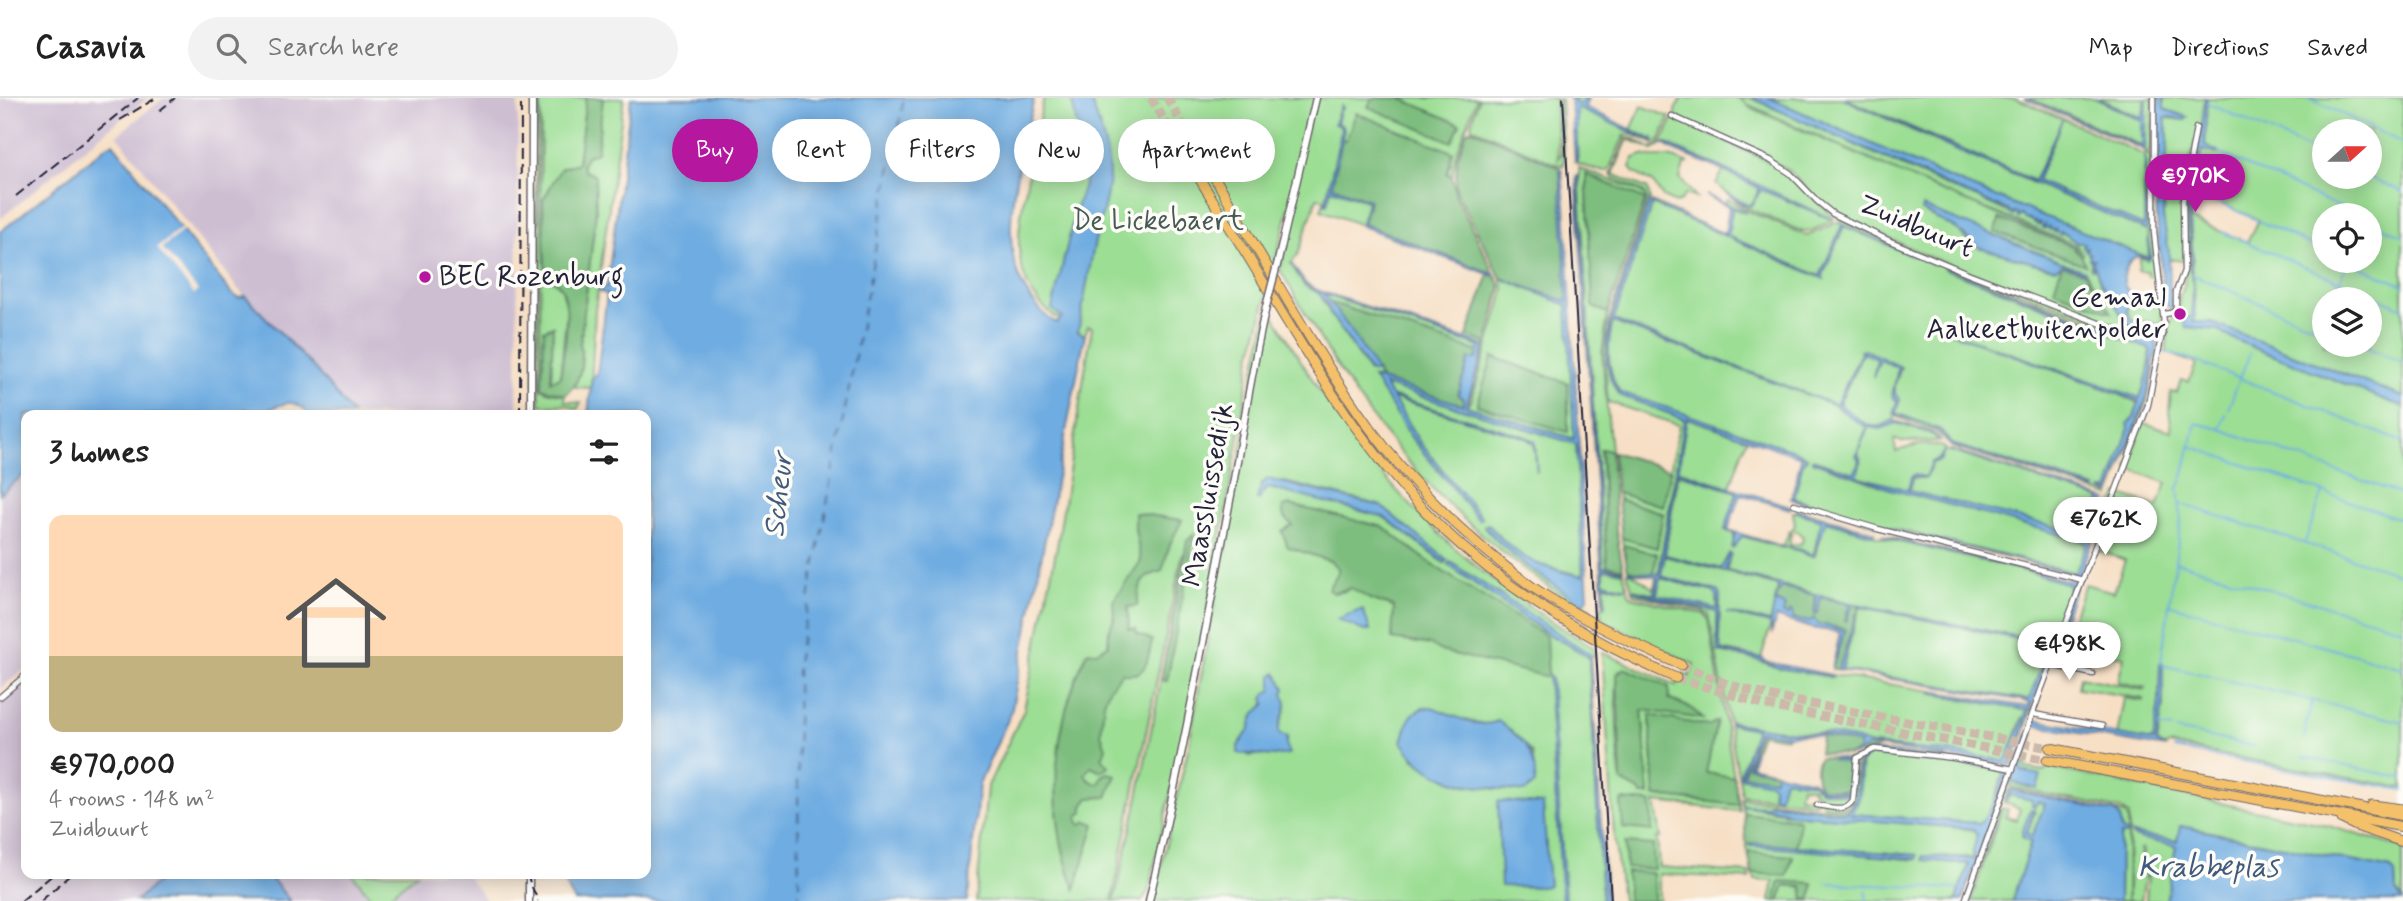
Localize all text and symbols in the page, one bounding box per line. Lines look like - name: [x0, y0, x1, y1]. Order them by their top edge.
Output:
- search box: [188, 17, 678, 80]
- text: Casavia: [35, 26, 146, 70]
- icon: search: [212, 29, 250, 67]
- text: Search here: [268, 31, 399, 65]
- text: Map: [2089, 33, 2133, 64]
- text: Directions: [2171, 33, 2269, 64]
- text: Saved: [2307, 33, 2368, 64]
- chip: Buy: [672, 119, 758, 182]
- chip: Rent: [772, 119, 871, 182]
- chip: Filters: [885, 119, 1000, 182]
- chip: New: [1014, 119, 1104, 182]
- chip: Apartment: [1118, 119, 1275, 182]
- north arrow: [2312, 119, 2382, 189]
- map controls: [2312, 119, 2382, 357]
- pin: €970K: [2146, 155, 2244, 214]
- text: €970K: [2161, 162, 2229, 192]
- street label: Zuidbuurt: [1853, 186, 1979, 268]
- park label: De Lickebaert: [1072, 203, 1244, 240]
- button: locate: [2312, 203, 2382, 273]
- place label: BEC Rozenburg: [439, 259, 624, 299]
- marker: BEC Rozenburg: [417, 269, 433, 285]
- place label: Gemaal Aalkeetbuitenpolder: [1926, 280, 2166, 349]
- button: layers: [2312, 287, 2382, 357]
- marker: Gemaal Aalkeetbuitenpolder: [2172, 306, 2188, 322]
- street label: Maassluissedijk: [1175, 400, 1243, 590]
- text: 3 homes: [49, 433, 149, 472]
- icon: filters: [585, 433, 623, 471]
- water label: Scheur: [755, 447, 803, 539]
- pin: €762K: [2056, 498, 2154, 557]
- text: €762K: [2069, 505, 2141, 535]
- icon: home: [273, 560, 399, 686]
- pin: €498K: [2020, 622, 2118, 682]
- text: €498K: [2034, 630, 2104, 660]
- text: €970,000: [49, 746, 175, 785]
- text: 4 rooms · 148 m²: [49, 785, 214, 815]
- text: Zuidbuurt: [49, 815, 149, 845]
- water label: Krabbeplas: [2138, 848, 2280, 887]

